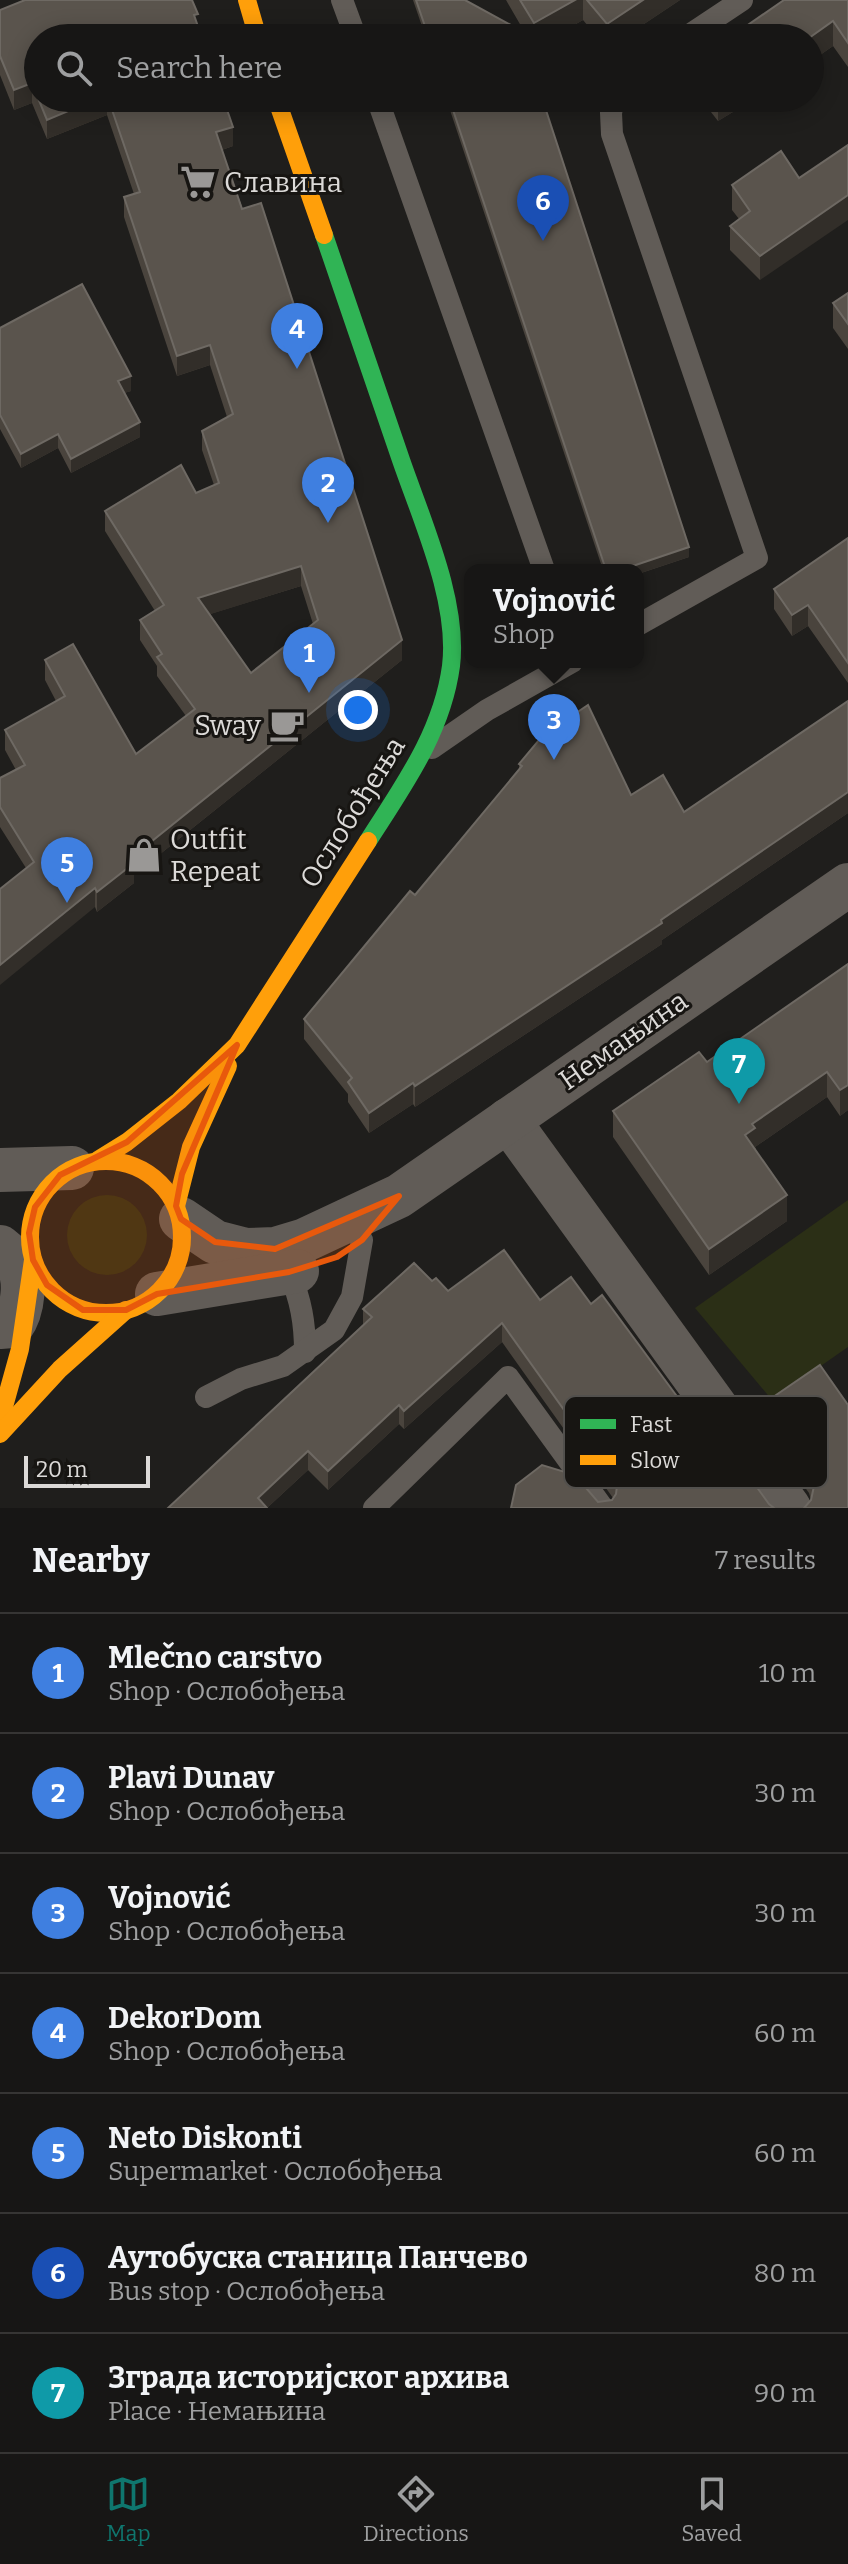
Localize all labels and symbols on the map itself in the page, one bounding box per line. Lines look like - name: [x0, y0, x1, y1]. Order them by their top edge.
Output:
- supermarket icon: Славина: [179, 163, 217, 201]
- place label: Славина: [224, 166, 342, 199]
- pin: 6: [517, 175, 569, 241]
- pin: 4: [271, 303, 323, 369]
- pin: 2: [302, 457, 354, 523]
- pin: 1: [283, 627, 335, 693]
- your location: [338, 690, 378, 730]
- pin: 3: [528, 694, 580, 760]
- cafe icon: Sway: [268, 706, 306, 744]
- place label: Sway: [194, 709, 261, 742]
- street label: Ослобођења: [293, 731, 412, 894]
- place label: Outfit Repeat: [170, 823, 261, 888]
- shop icon: Outfit Repeat: [125, 836, 163, 874]
- pin: 5: [41, 837, 93, 903]
- street label: Немањина: [553, 984, 694, 1097]
- pin: 7: [713, 1038, 765, 1104]
- legend: [564, 1396, 828, 1488]
- text: Fast: [630, 1411, 672, 1438]
- text: Slow: [630, 1447, 680, 1474]
- scale bar: [24, 1452, 150, 1488]

